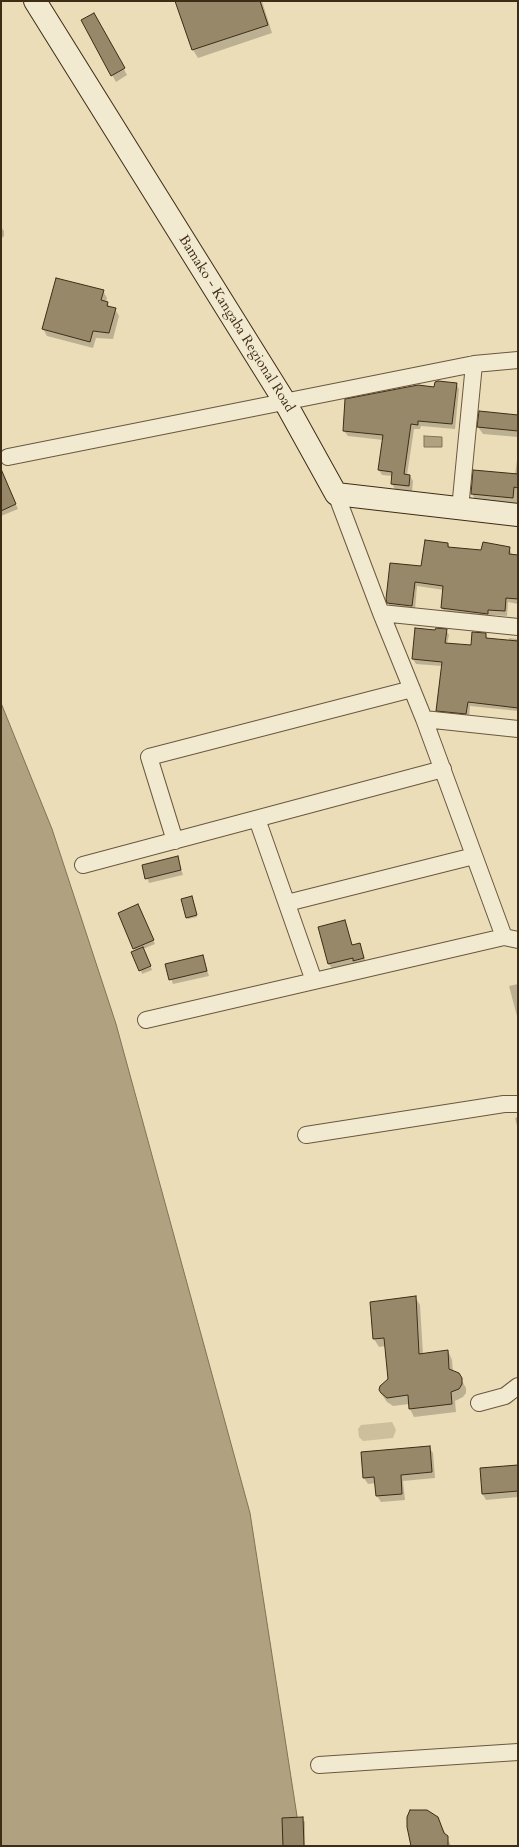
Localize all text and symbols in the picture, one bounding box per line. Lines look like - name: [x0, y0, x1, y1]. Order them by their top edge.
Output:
- street label: Bamako - Kangaba Regional Road: [174, 232, 298, 416]

